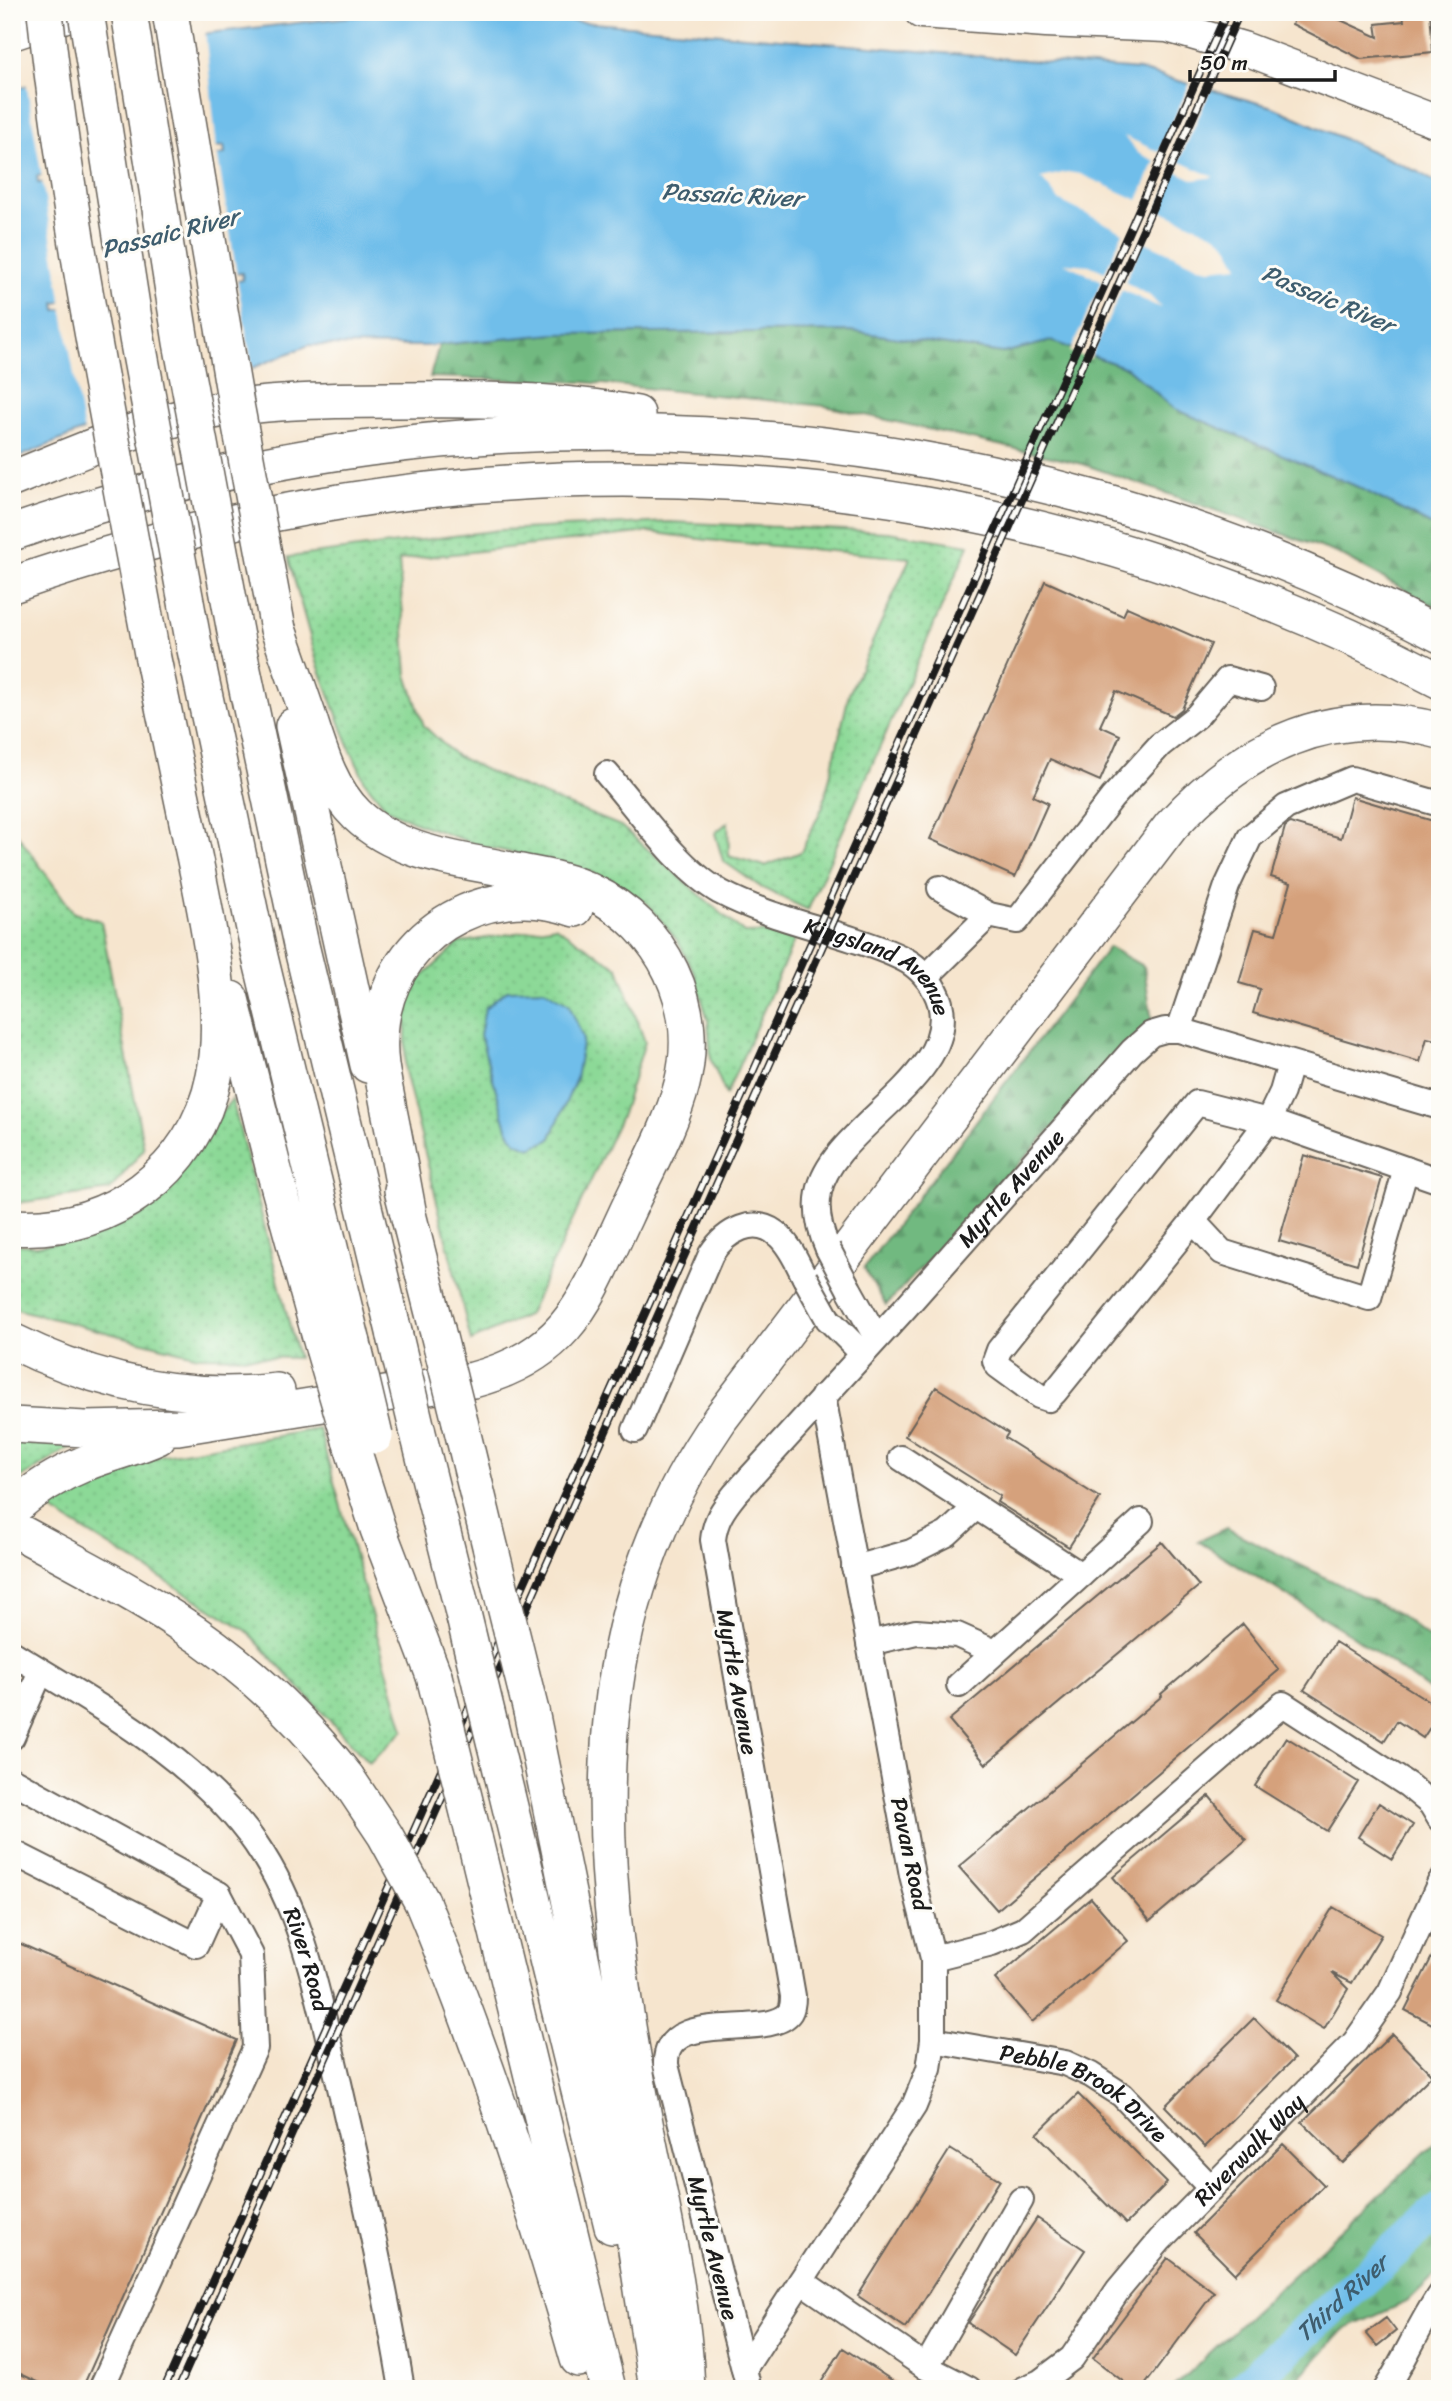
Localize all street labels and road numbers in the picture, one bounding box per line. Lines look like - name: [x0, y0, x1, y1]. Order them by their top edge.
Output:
- street label: Kingsland Avenue: [799, 905, 962, 1018]
- street label: Myrtle Avenue: [947, 1119, 1075, 1257]
- street label: Myrtle Avenue: [704, 1606, 770, 1759]
- street label: Pavan Road: [878, 1793, 942, 1916]
- street label: River Road: [271, 1901, 342, 2017]
- street label: Pebble Brook Drive: [997, 2032, 1179, 2153]
- street label: Riverwalk Way: [1184, 2083, 1315, 2216]
- street label: Myrtle Avenue: [675, 2171, 751, 2325]

